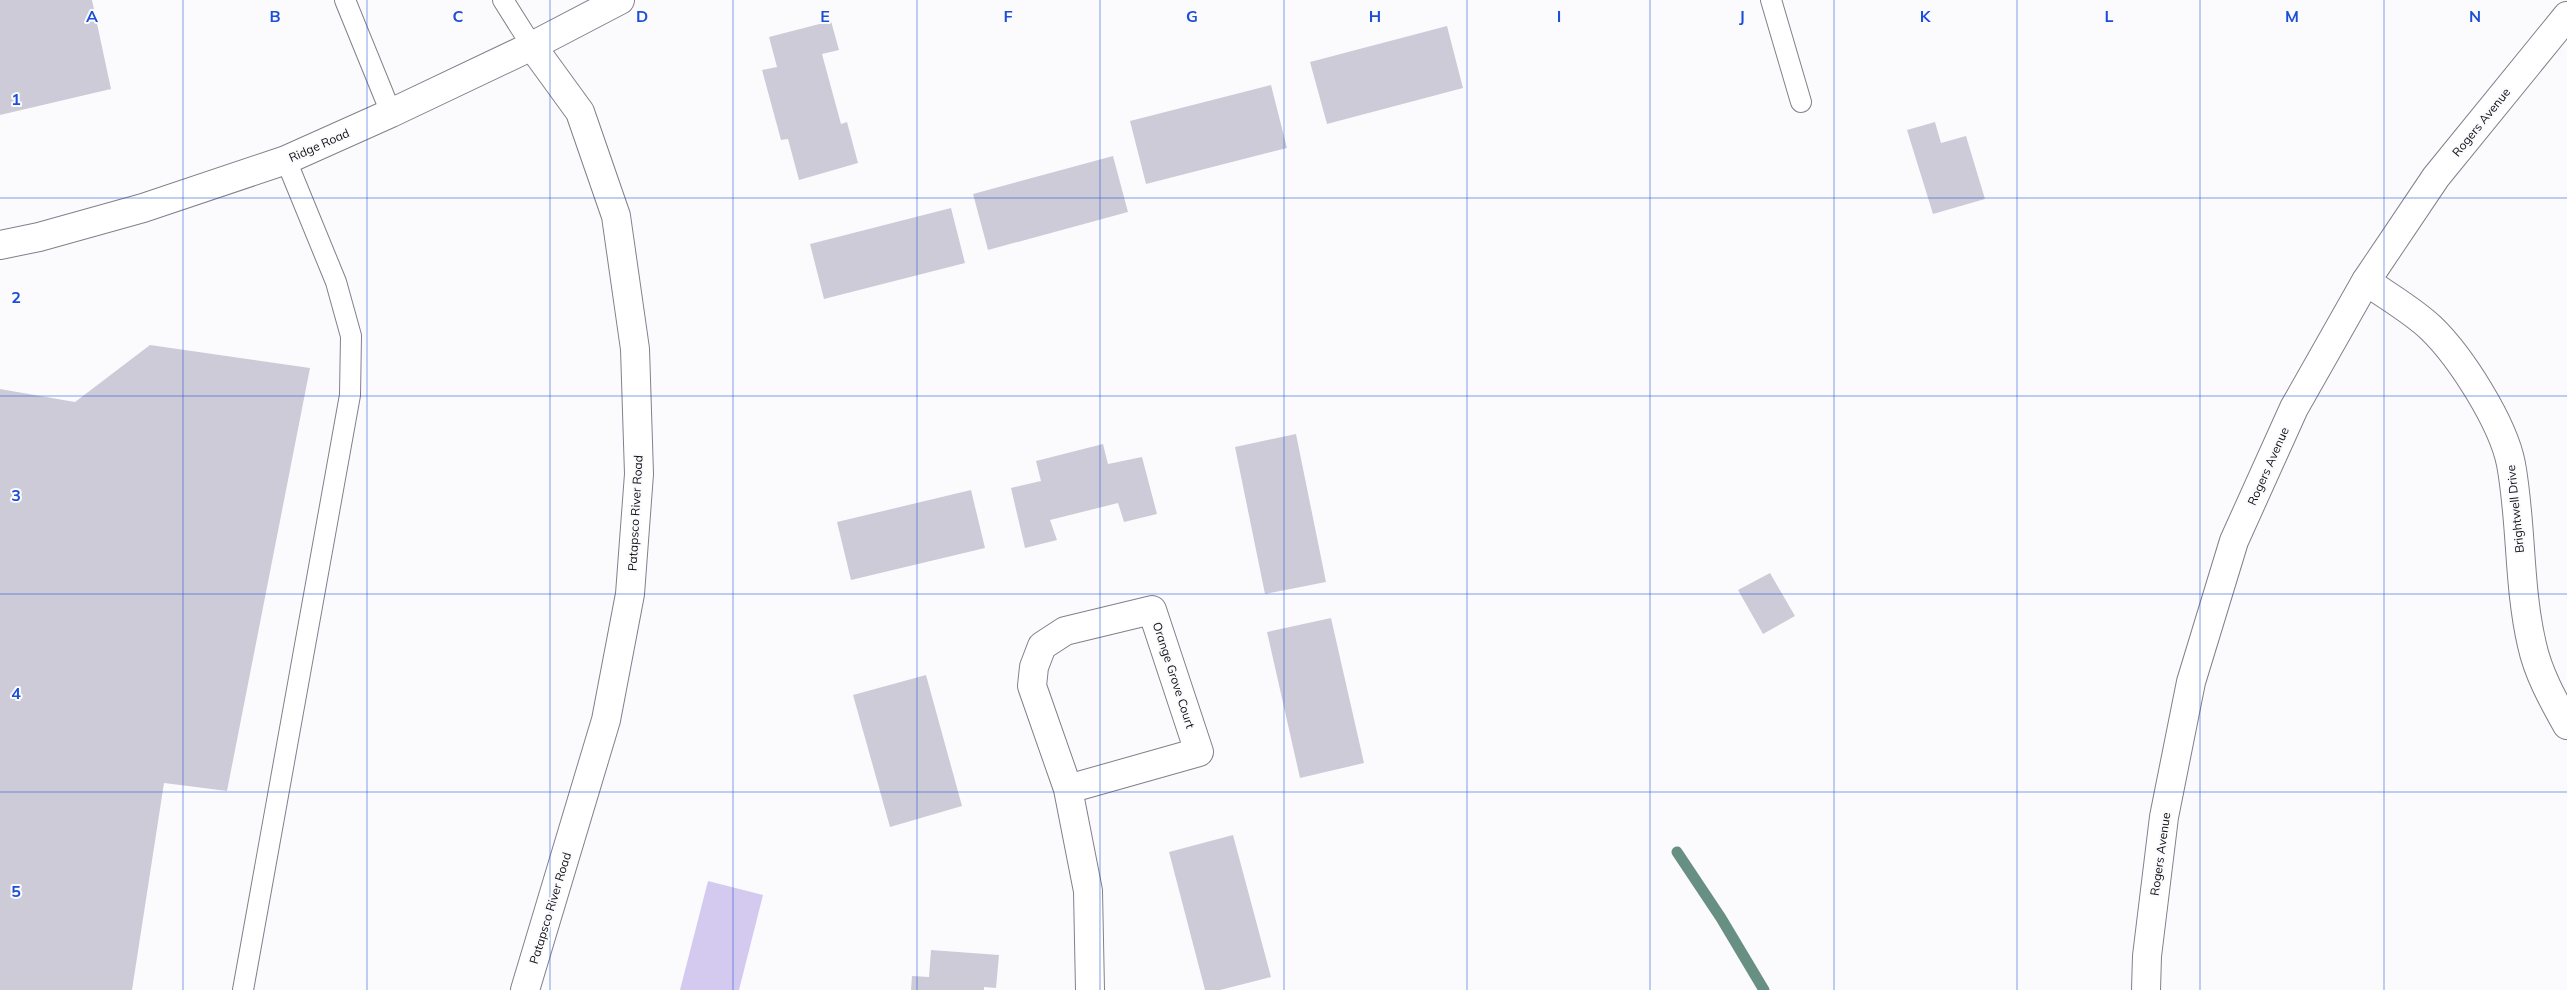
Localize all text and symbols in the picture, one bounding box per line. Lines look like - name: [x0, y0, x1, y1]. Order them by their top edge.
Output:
- text: A: [86, 6, 98, 26]
- text: B: [269, 6, 281, 26]
- text: C: [453, 6, 464, 26]
- text: D: [636, 6, 648, 26]
- text: E: [820, 6, 830, 26]
- text: F: [1003, 6, 1013, 26]
- text: G: [1186, 6, 1198, 26]
- text: H: [1369, 6, 1381, 26]
- text: I: [1557, 6, 1561, 26]
- text: J: [1739, 6, 1745, 26]
- text: K: [1920, 6, 1932, 26]
- text: L: [2105, 6, 2114, 26]
- text: M: [2285, 6, 2299, 26]
- text: N: [2469, 6, 2481, 26]
- street label: Rogers Avenue: [2449, 85, 2513, 159]
- text: 1: [11, 89, 21, 109]
- street label: Ridge Road: [286, 125, 352, 165]
- text: 2: [11, 287, 21, 307]
- street label: Rogers Avenue: [2244, 425, 2292, 507]
- street label: Patapsco River Road: [624, 455, 646, 571]
- street label: Brightwell Drive: [2503, 464, 2527, 554]
- text: 3: [11, 485, 21, 505]
- street label: Orange Grove Court: [1150, 620, 1198, 730]
- text: 4: [11, 683, 21, 703]
- street label: Rogers Avenue: [2147, 811, 2173, 897]
- street label: Patapsco River Road: [526, 850, 574, 966]
- text: 5: [11, 881, 21, 901]

